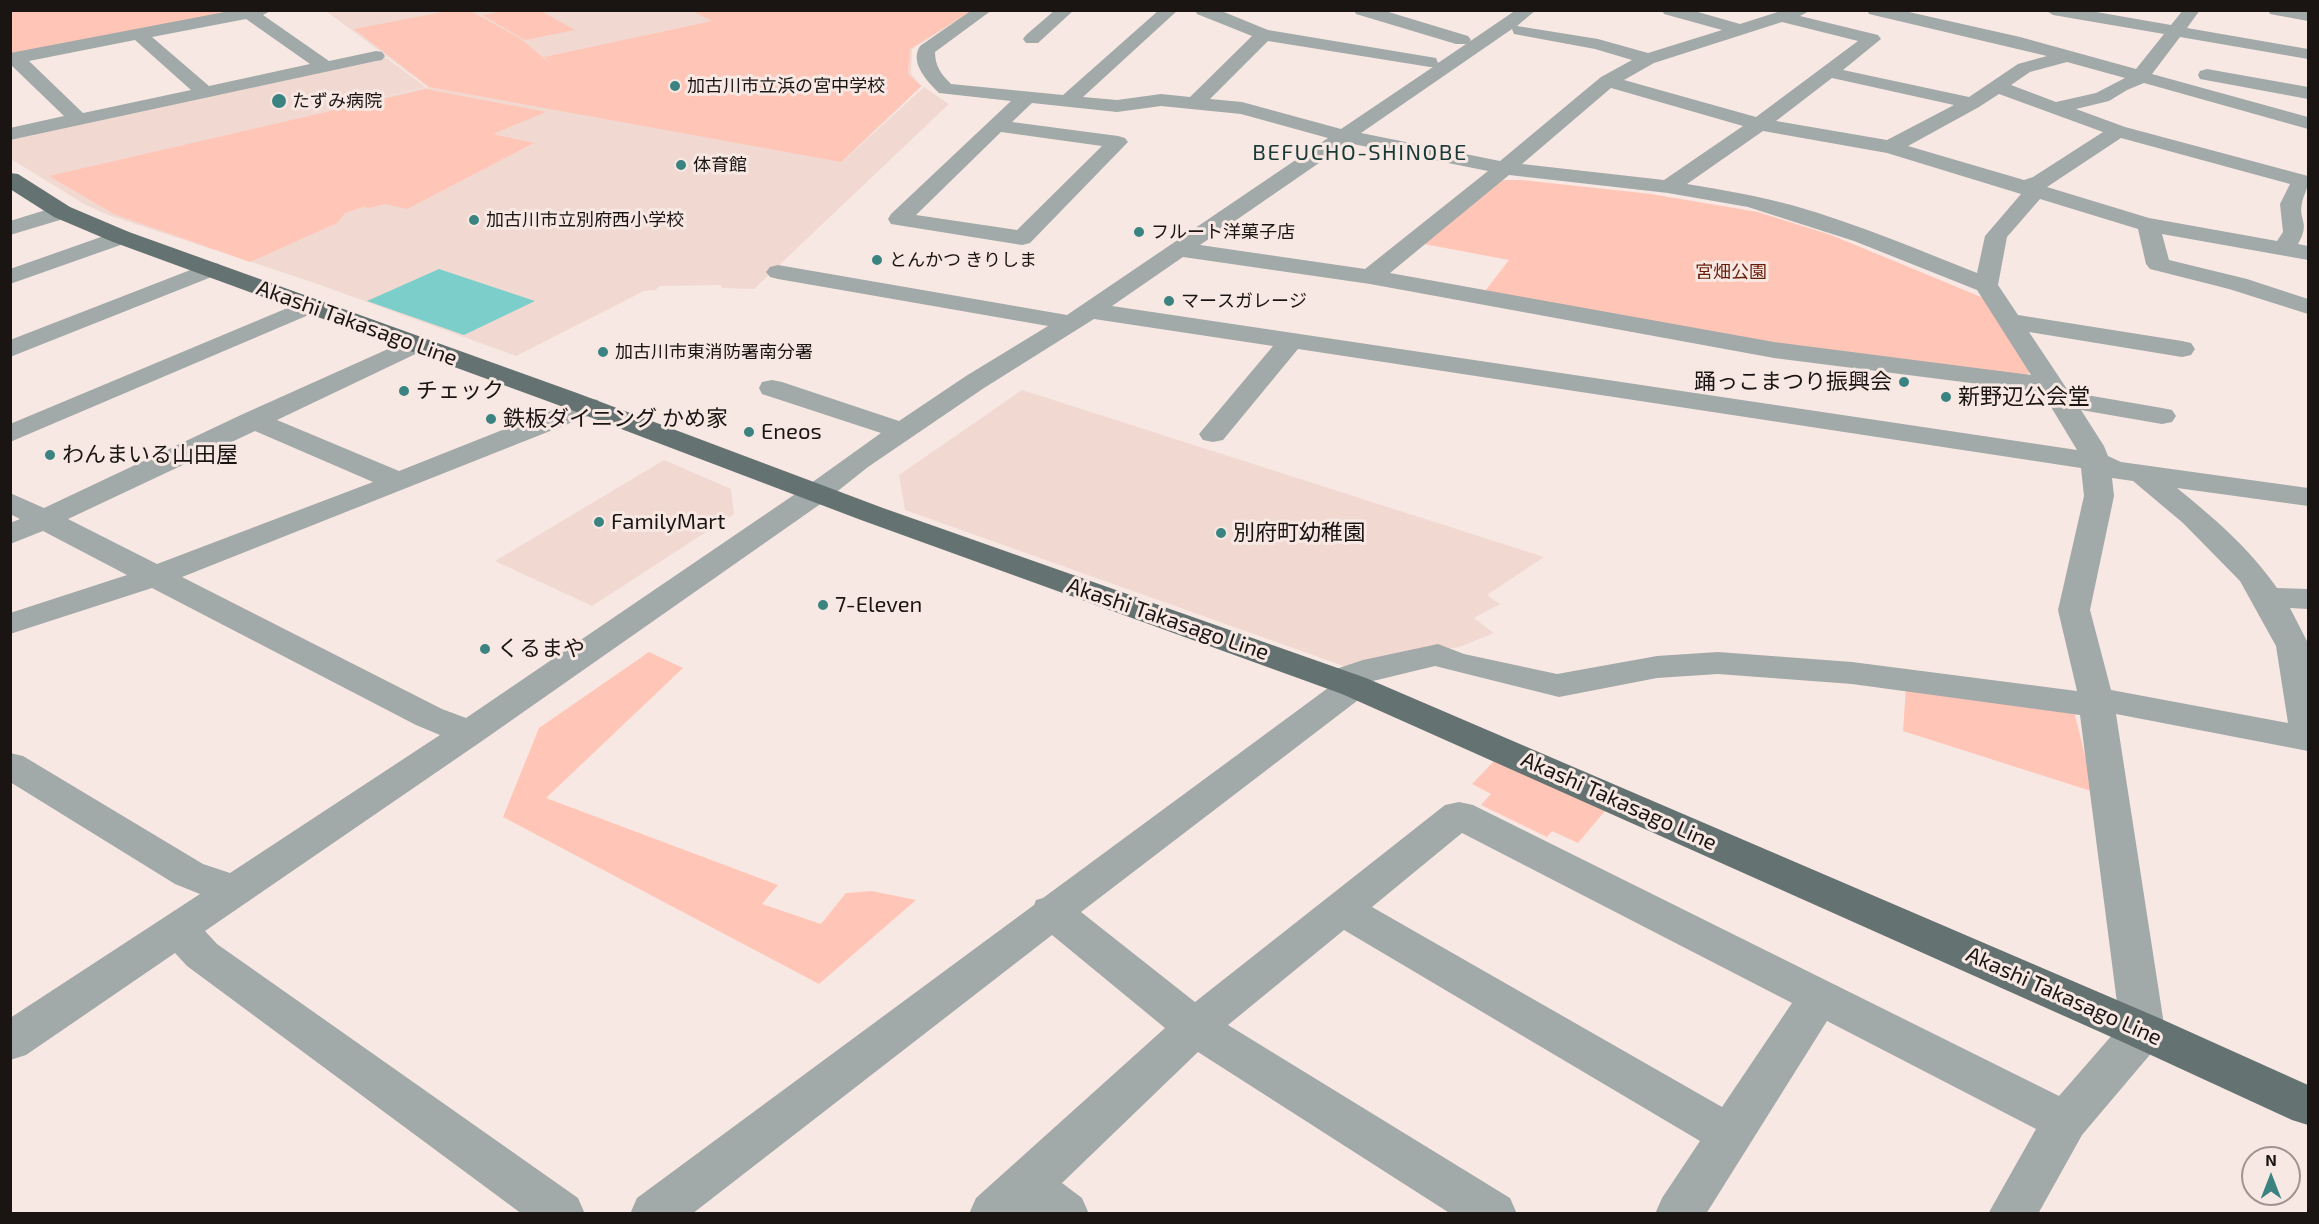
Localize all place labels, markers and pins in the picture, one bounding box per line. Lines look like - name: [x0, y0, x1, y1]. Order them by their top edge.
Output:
- place label: 加古川市立浜の宮中学校: [687, 75, 885, 97]
- marker: 加古川市立浜の宮中学校: [668, 79, 682, 93]
- place label: たずみ病院: [292, 90, 382, 112]
- marker: たずみ病院: [270, 92, 288, 110]
- place label: 体育館: [693, 154, 747, 176]
- marker: 体育館: [674, 158, 688, 172]
- place label: 加古川市立別府西小学校: [486, 209, 684, 231]
- marker: 加古川市立別府西小学校: [467, 213, 481, 227]
- place label: フルート洋菓子店: [1151, 221, 1295, 243]
- marker: フルート洋菓子店: [1132, 225, 1146, 239]
- place label: とんかつ きりしま: [889, 249, 1037, 271]
- marker: とんかつ きりしま: [870, 253, 884, 267]
- place label: マースガレージ: [1181, 290, 1307, 312]
- marker: マースガレージ: [1162, 294, 1176, 308]
- place label: 加古川市東消防署南分署: [615, 341, 813, 363]
- marker: 加古川市東消防署南分署: [596, 345, 610, 359]
- place label: 踊っこまつり振興会: [1694, 369, 1892, 395]
- marker: 踊っこまつり振興会: [1897, 375, 1911, 389]
- place label: チェック: [416, 378, 504, 404]
- marker: チェック: [397, 384, 411, 398]
- place label: 新野辺公会堂: [1958, 384, 2090, 410]
- marker: 新野辺公会堂: [1939, 390, 1953, 404]
- place label: 鉄板ダイニング かめ家: [503, 406, 728, 432]
- marker: 鉄板ダイニング かめ家: [484, 412, 498, 426]
- place label: Eneos: [761, 419, 822, 445]
- marker: Eneos: [742, 425, 756, 439]
- place label: わんまいる山田屋: [62, 442, 238, 468]
- marker: わんまいる山田屋: [43, 448, 57, 462]
- place label: FamilyMart: [611, 509, 725, 535]
- marker: FamilyMart: [592, 515, 606, 529]
- place label: 別府町幼稚園: [1233, 520, 1365, 546]
- marker: 別府町幼稚園: [1214, 526, 1228, 540]
- place label: 7-Eleven: [835, 592, 922, 618]
- marker: 7-Eleven: [816, 598, 830, 612]
- place label: くるまや: [497, 636, 585, 662]
- marker: くるまや: [478, 642, 492, 656]

